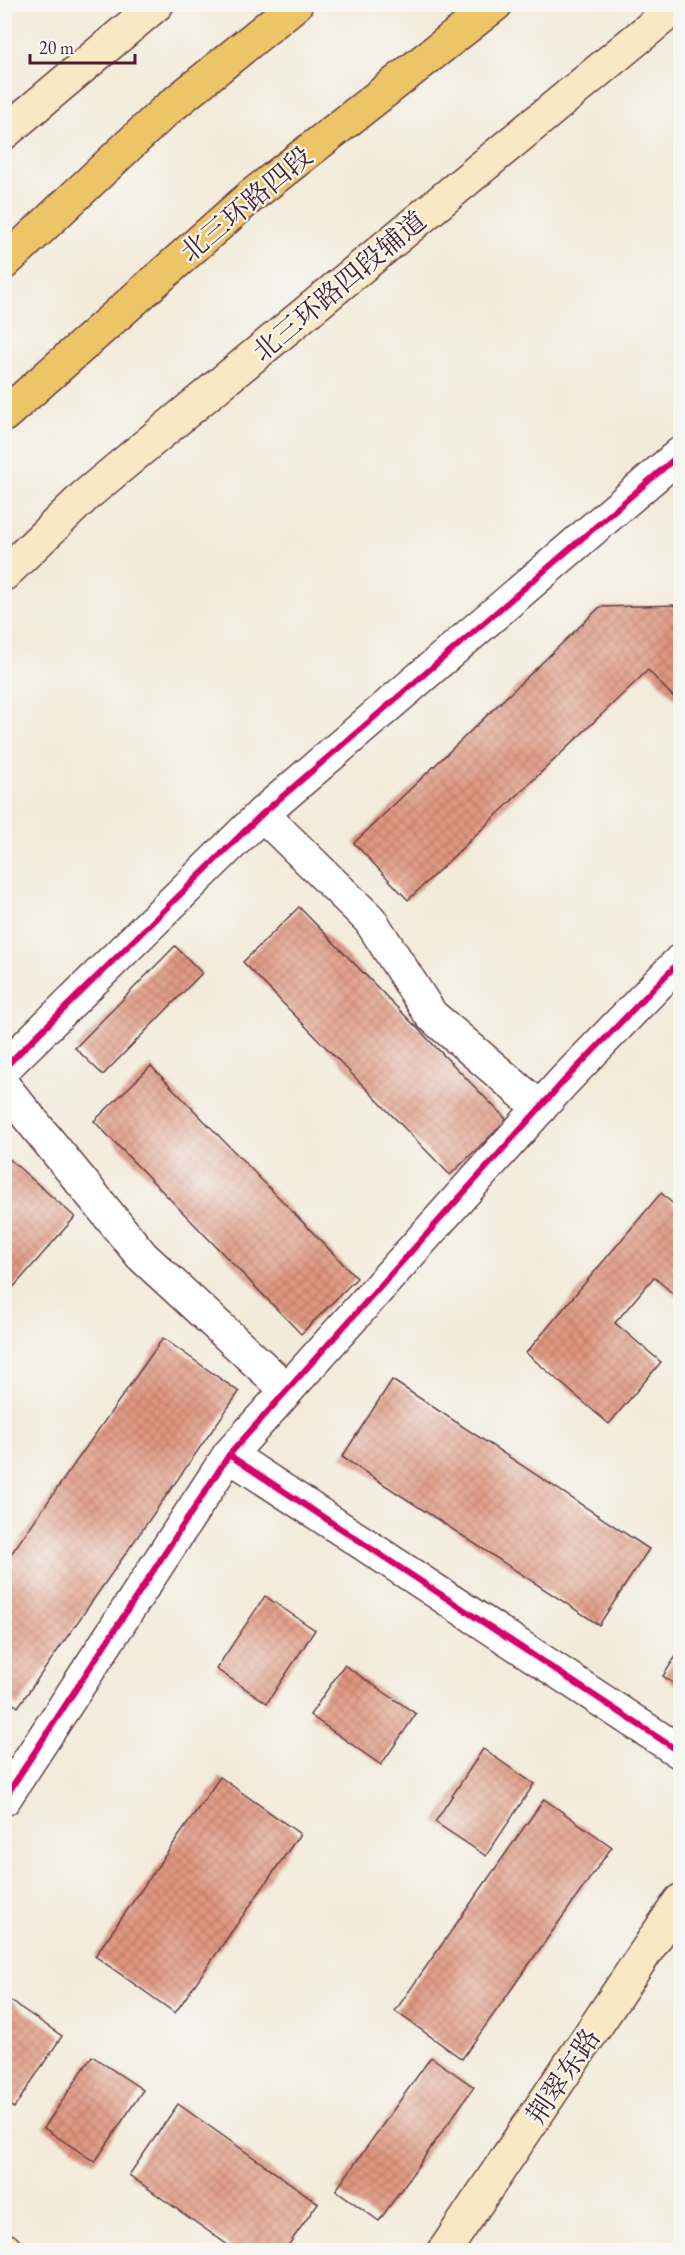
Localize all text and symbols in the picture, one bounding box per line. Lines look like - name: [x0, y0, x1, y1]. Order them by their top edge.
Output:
- scale bar: [30, 27, 135, 65]
- text: 20 m: [39, 36, 74, 59]
- street label: 北三环路四段: [173, 139, 319, 269]
- street label: 北三环路四段辅道: [245, 203, 433, 369]
- street label: 荆翠东路: [518, 2021, 608, 2131]

